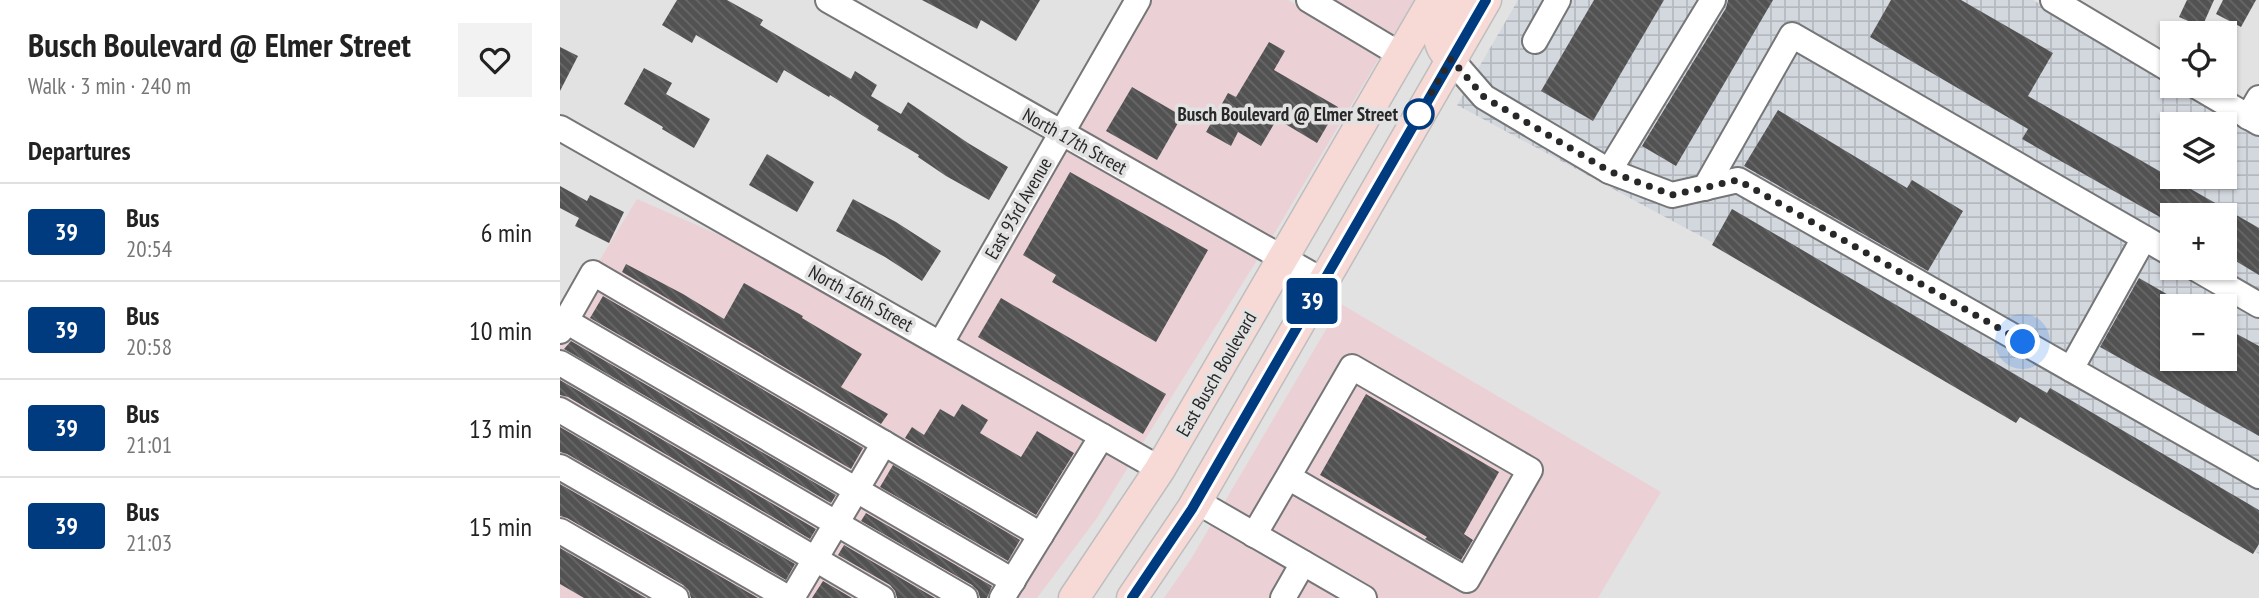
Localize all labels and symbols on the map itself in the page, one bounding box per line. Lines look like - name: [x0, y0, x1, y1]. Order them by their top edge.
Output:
- marker: Busch Boulevard @ Elmer Street: [1404, 99, 1434, 129]
- street label: North 17th Street: [1019, 102, 1132, 180]
- place label: Busch Boulevard @ Elmer Street: [1178, 102, 1398, 126]
- street label: East 93rd Avenue: [979, 153, 1057, 263]
- street label: North 16th Street: [805, 259, 918, 337]
- line badge: 39: [1280, 278, 1344, 324]
- street label: East Busch Boulevard: [1171, 307, 1261, 441]
- your location: [2005, 324, 2040, 359]

